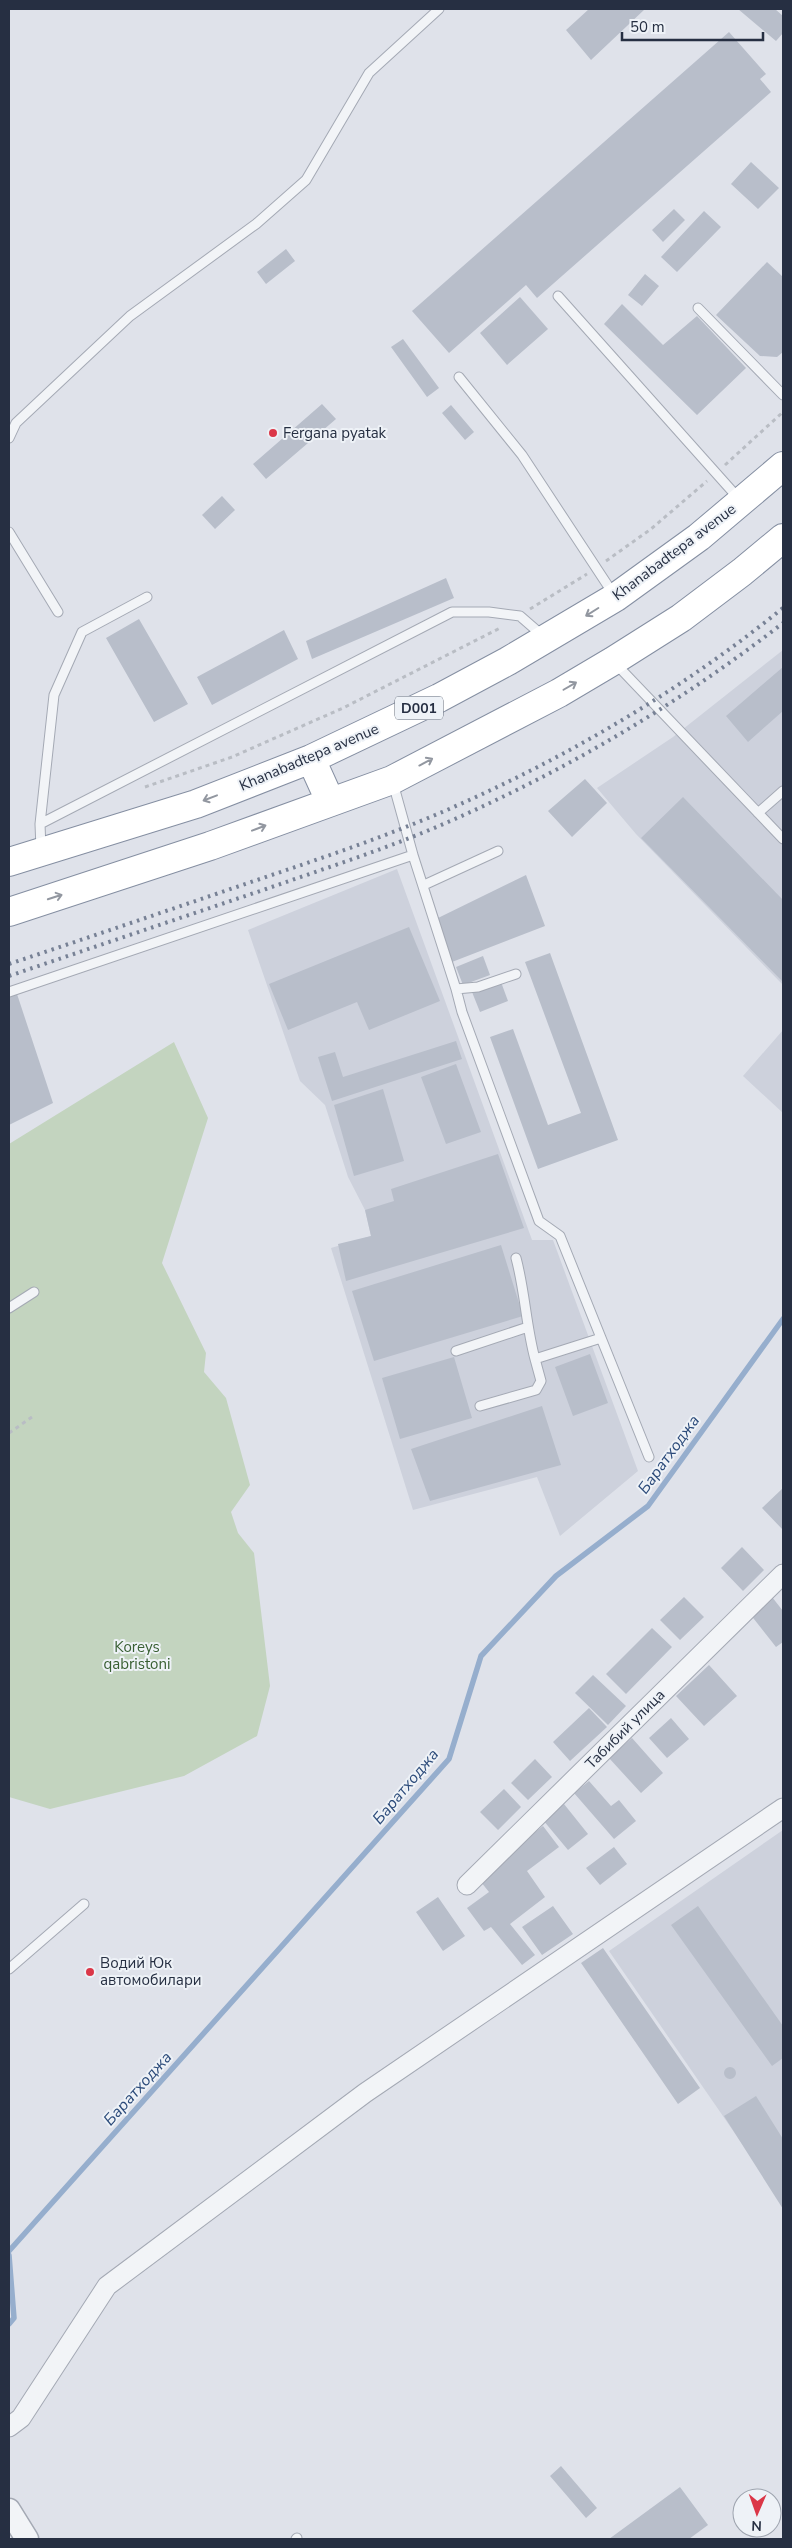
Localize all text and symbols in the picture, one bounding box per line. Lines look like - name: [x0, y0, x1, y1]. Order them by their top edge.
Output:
- scale bar: [622, 10, 763, 42]
- text: 50 m: [630, 17, 665, 37]
- place label: Fergana pyatak: [283, 423, 387, 443]
- marker: Fergana pyatak: [267, 427, 279, 439]
- street label: Khanabadtepa avenue: [608, 499, 740, 605]
- one-way arrow: [585, 607, 599, 617]
- one-way arrow: [562, 681, 576, 691]
- road number: D001: [395, 696, 443, 720]
- street label: Khanabadtepa avenue: [236, 719, 382, 795]
- one-way arrow: [418, 757, 433, 766]
- one-way arrow: [203, 794, 219, 803]
- one-way arrow: [250, 823, 266, 832]
- one-way arrow: [47, 892, 63, 902]
- water label: Баратходжа: [633, 1411, 705, 1498]
- park label: Koreys qabristoni: [104, 1637, 170, 1674]
- street label: Табибий улица: [581, 1685, 669, 1773]
- water label: Баратходжа: [368, 1744, 444, 1829]
- place label: Водий Юк автомобилари: [100, 1953, 202, 1990]
- marker: Водий Юк автомобилари: [84, 1966, 96, 1978]
- water label: Баратходжа: [99, 2047, 177, 2130]
- north arrow: [732, 2488, 782, 2538]
- text: N: [751, 2516, 762, 2535]

